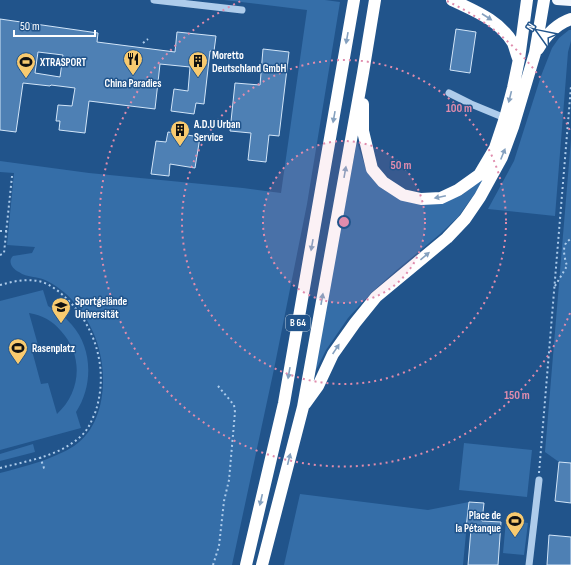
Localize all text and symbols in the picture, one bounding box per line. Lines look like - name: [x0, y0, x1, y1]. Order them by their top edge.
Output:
- scale bar: [14, 12, 95, 38]
- north arrow: [519, 12, 559, 52]
- one-way arrow: [482, 13, 492, 21]
- text: 50 m: [20, 19, 40, 34]
- text: N: [524, 21, 538, 33]
- one-way arrow: [344, 32, 350, 44]
- restaurant icon: China Paradies: [122, 48, 144, 76]
- place label: Moretto Deutschland GmbH: [212, 49, 287, 75]
- building icon: Moretto Deutschland GmbH: [187, 50, 209, 78]
- sports icon: XTRASPORT: [15, 51, 37, 79]
- place label: XTRASPORT: [39, 56, 87, 69]
- place label: China Paradies: [105, 77, 161, 90]
- one-way arrow: [507, 91, 513, 104]
- text: 100 m: [446, 101, 472, 116]
- one-way arrow: [330, 111, 336, 123]
- place label: A.D.U Urban Service: [193, 118, 240, 144]
- building icon: A.D.U Urban Service: [169, 119, 191, 147]
- one-way arrow: [501, 147, 507, 159]
- text: 50 m: [391, 158, 411, 173]
- one-way arrow: [342, 165, 348, 178]
- one-way arrow: [433, 194, 446, 200]
- centre of rings: [337, 215, 351, 229]
- one-way arrow: [308, 239, 314, 251]
- one-way arrow: [420, 251, 431, 260]
- one-way arrow: [319, 293, 325, 306]
- place label: Sportgelände Universität: [75, 295, 127, 321]
- school or university icon: Sportgelände Universität: [50, 296, 72, 324]
- road number: B 64: [286, 315, 310, 331]
- sports icon: Rasenplatz: [7, 337, 29, 365]
- place label: Rasenplatz: [32, 342, 76, 355]
- one-way arrow: [333, 344, 340, 355]
- one-way arrow: [286, 367, 292, 379]
- text: 150 m: [504, 388, 530, 403]
- one-way arrow: [286, 453, 292, 465]
- one-way arrow: [258, 494, 264, 506]
- place label: Place de la Pétanque: [456, 509, 501, 535]
- sports icon: Place de la Pétanque: [504, 510, 526, 538]

